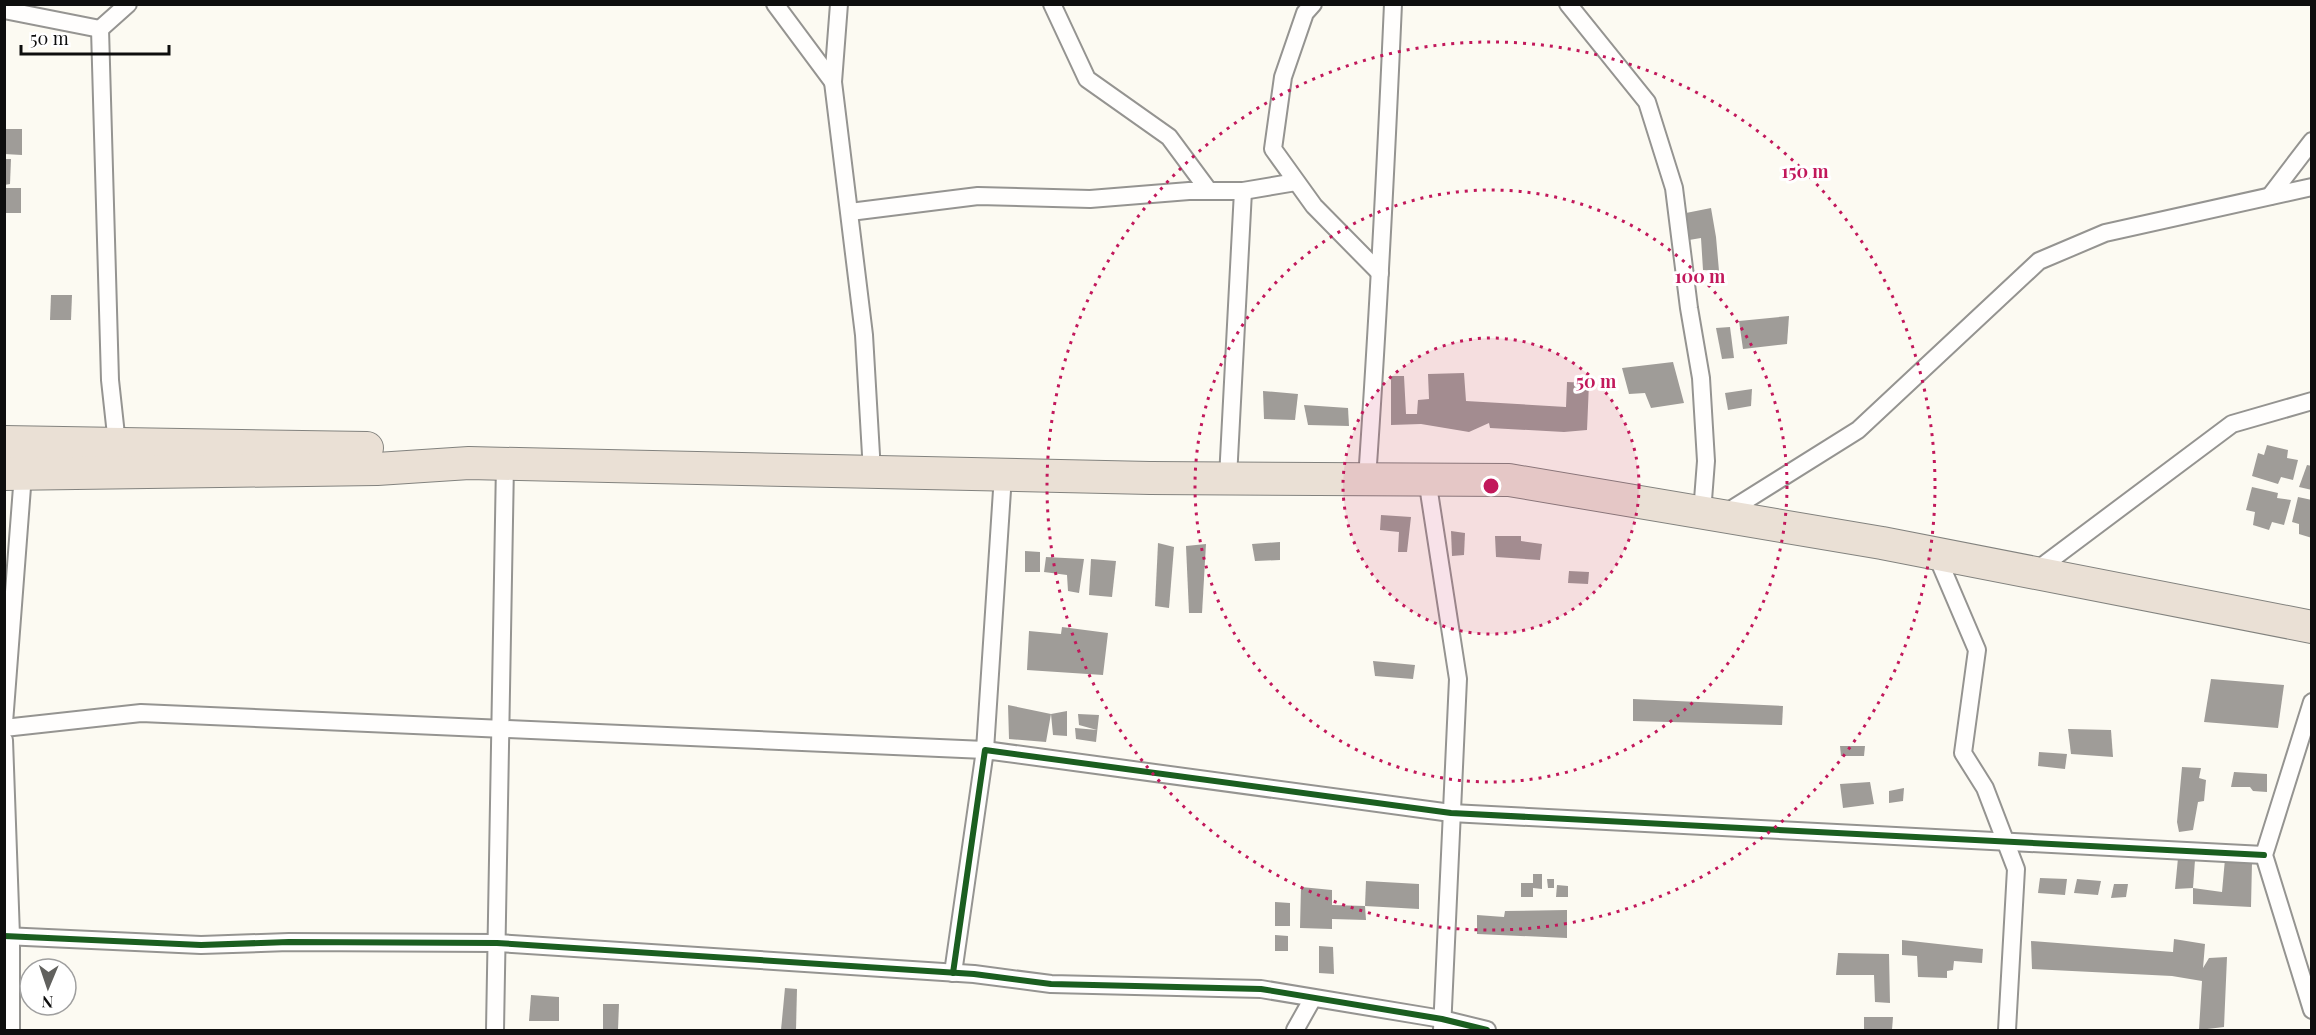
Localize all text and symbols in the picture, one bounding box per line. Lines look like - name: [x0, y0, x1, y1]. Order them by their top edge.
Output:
- scale bar: [21, 18, 170, 56]
- text: 50 m: [30, 26, 69, 50]
- text: 150 m: [1781, 159, 1829, 183]
- text: 100 m: [1675, 264, 1726, 288]
- text: 50 m: [1576, 369, 1617, 393]
- centre of rings: [1481, 476, 1501, 496]
- north arrow: [18, 957, 78, 1017]
- text: N: [41, 992, 54, 1013]

